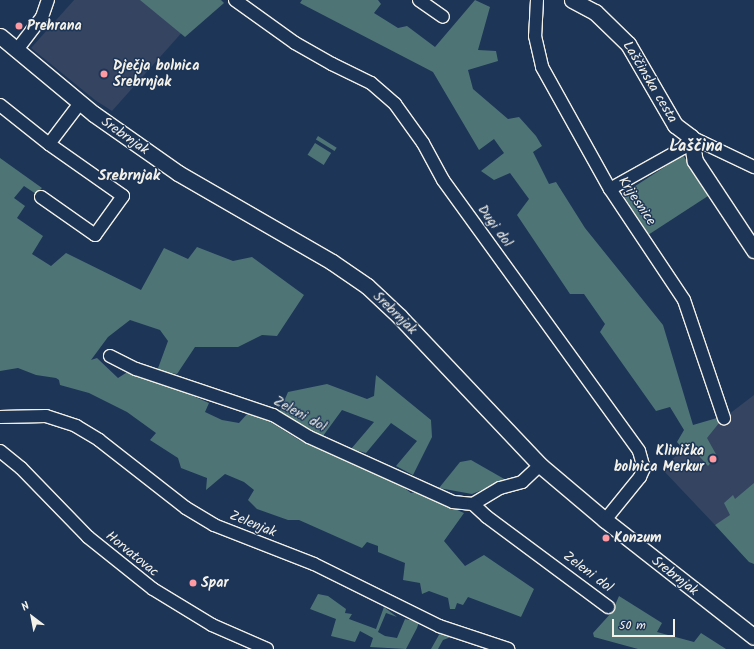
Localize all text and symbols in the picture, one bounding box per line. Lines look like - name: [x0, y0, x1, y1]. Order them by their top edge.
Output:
- place label: Prehrana: [27, 18, 82, 34]
- marker: Prehrana: [14, 21, 24, 31]
- street label: Laščinska cesta: [619, 38, 681, 126]
- place label: Dječja bolnica Srebrnjak: [113, 58, 199, 90]
- marker: Dječja bolnica Srebrnjak: [98, 68, 110, 80]
- street label: Srebrnjak: [98, 113, 152, 159]
- district label: Laščina: [669, 137, 723, 157]
- district label: Srebrnjak: [98, 168, 160, 186]
- street label: Krijesnice: [615, 173, 659, 229]
- street label: Dugi dol: [474, 202, 516, 250]
- street label: Srebrnjak: [370, 288, 420, 338]
- street label: Zeleni dol: [271, 393, 329, 435]
- place label: Klinička bolnica Merkur: [614, 443, 704, 476]
- marker: Klinička bolnica Merkur: [707, 453, 719, 465]
- street label: Zelenjak: [227, 507, 279, 541]
- street label: Horvatovac: [102, 528, 162, 580]
- place label: Konzum: [614, 530, 662, 546]
- marker: Konzum: [601, 533, 611, 543]
- street label: Zeleni dol: [560, 548, 616, 596]
- street label: Srebrnjak: [648, 553, 702, 599]
- place label: Spar: [201, 575, 228, 591]
- marker: Spar: [188, 578, 198, 588]
- north arrow: [12, 597, 52, 637]
- text: N: [18, 597, 33, 616]
- scale bar: [614, 611, 677, 637]
- text: 50 m: [619, 616, 646, 635]

